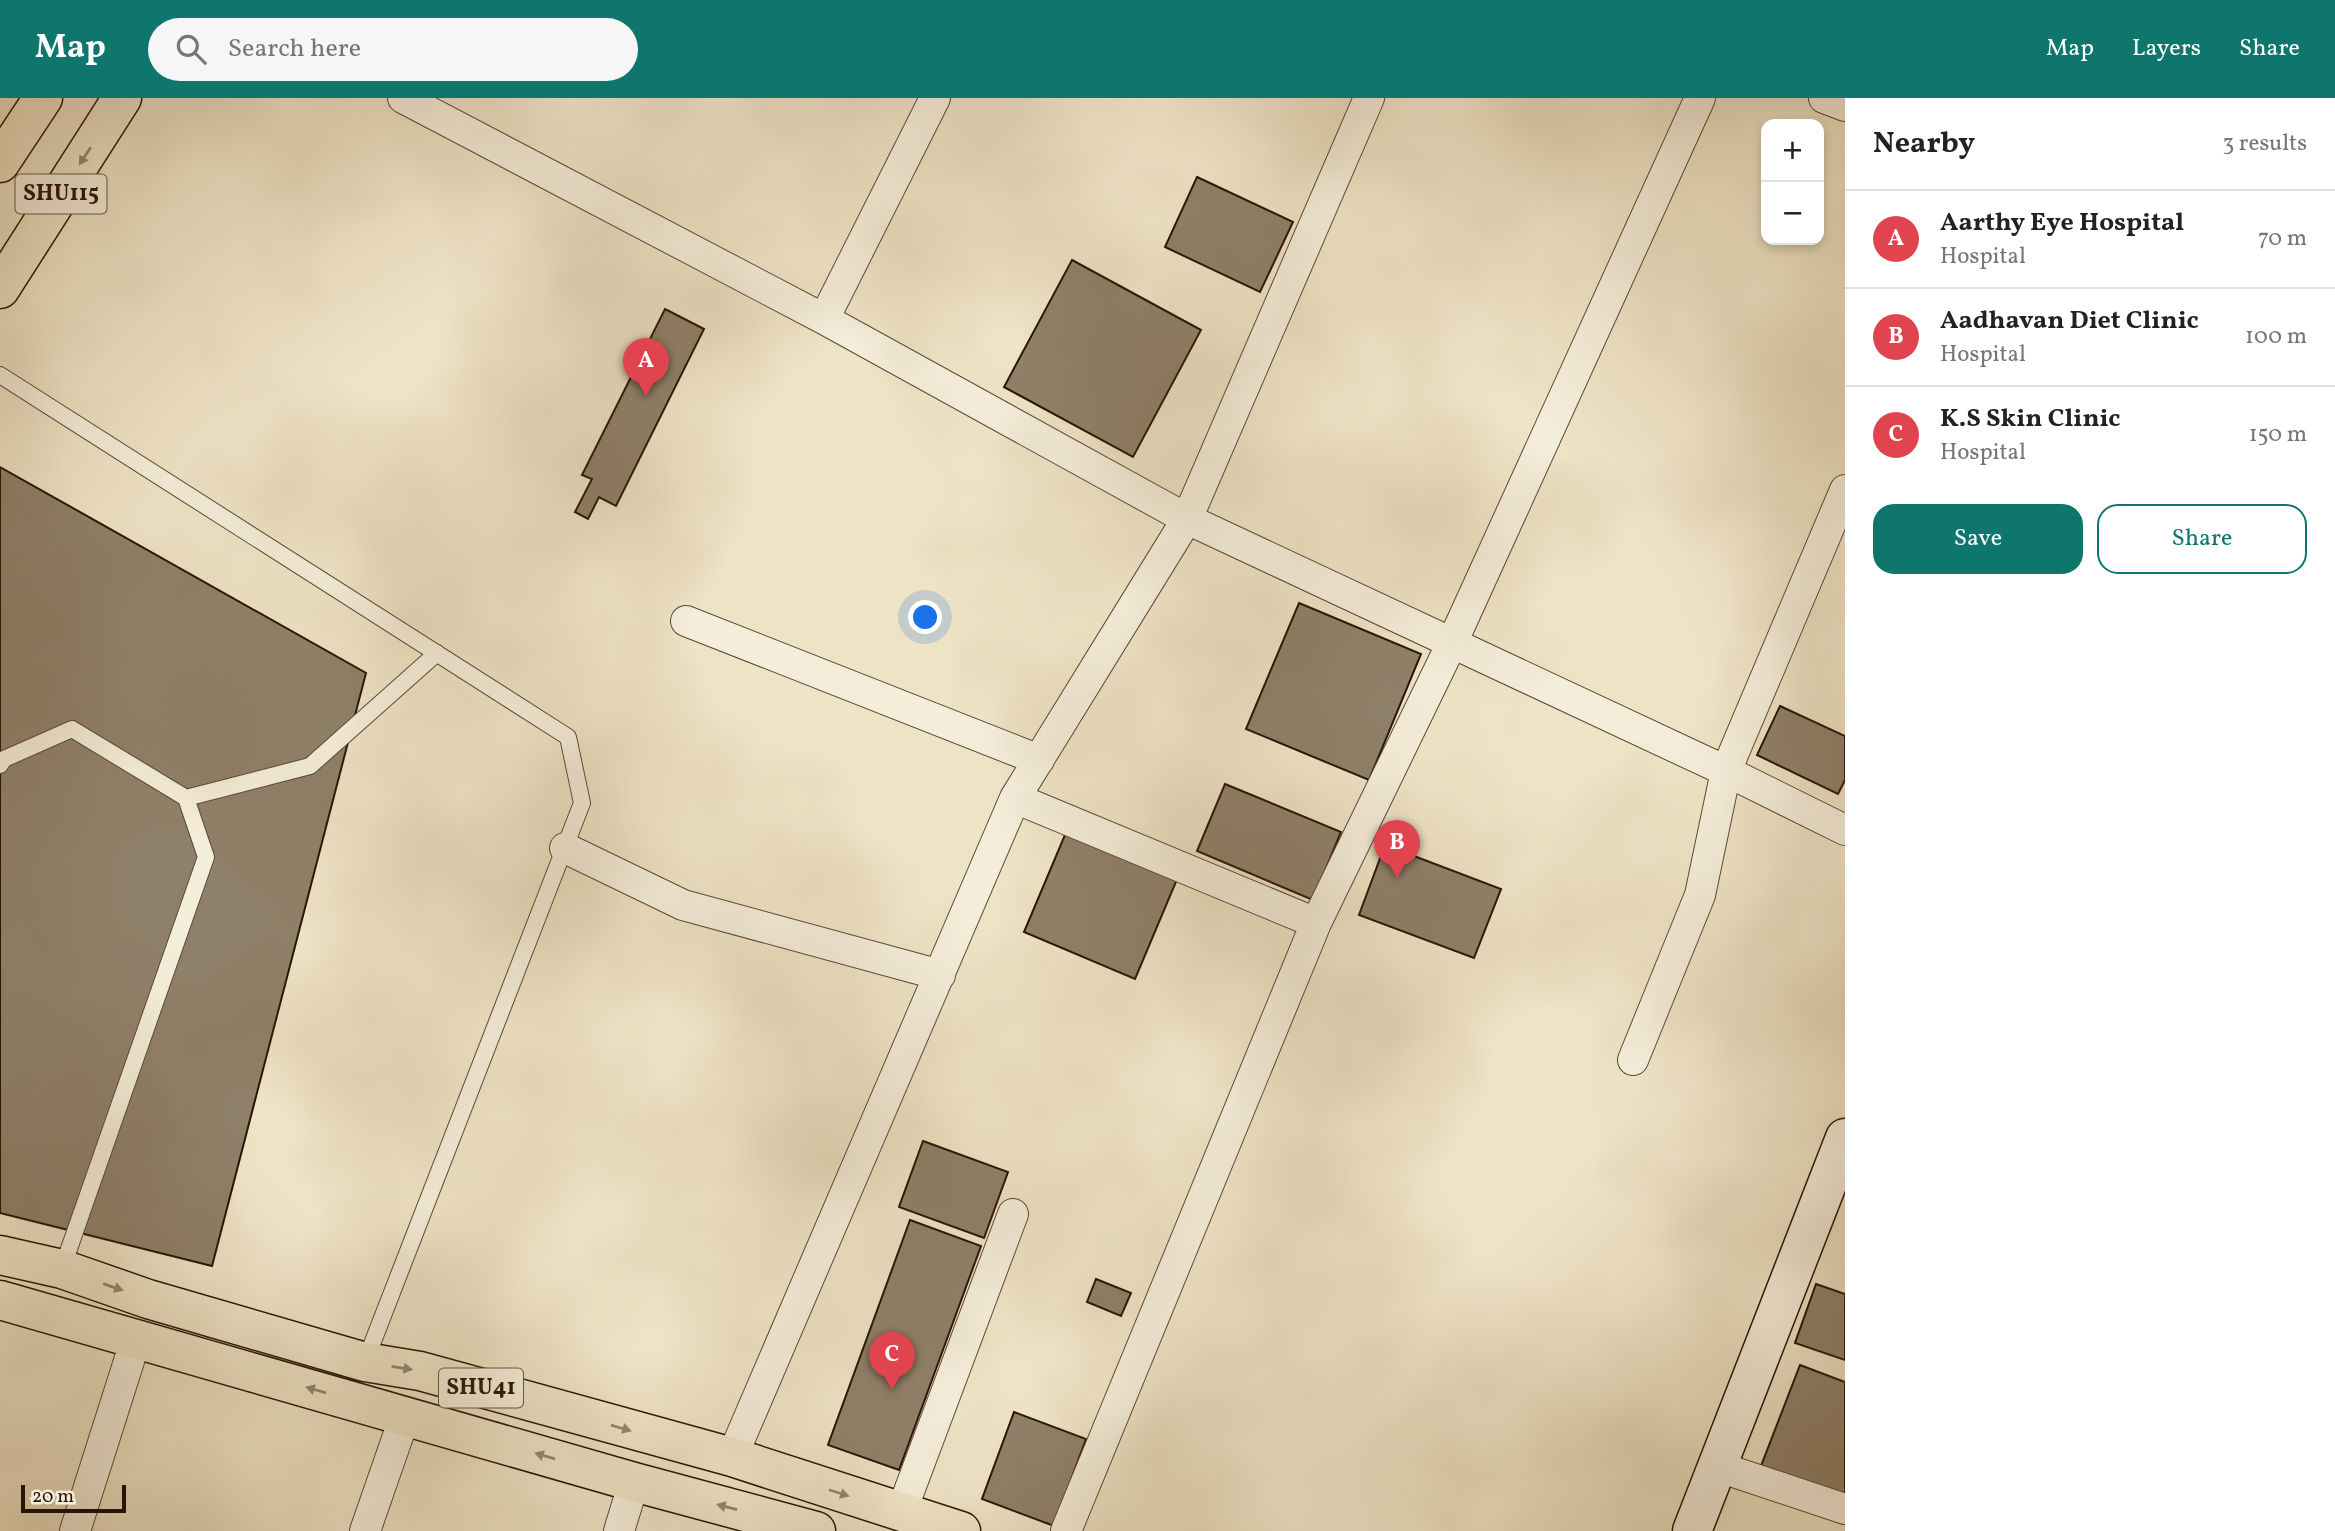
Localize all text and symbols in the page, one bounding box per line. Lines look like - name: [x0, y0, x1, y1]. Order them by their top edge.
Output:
- search box: [148, 18, 638, 81]
- text: Map: [35, 26, 106, 72]
- icon: search: [172, 30, 210, 68]
- text: Search here: [228, 31, 361, 67]
- text: Map: [2046, 32, 2094, 66]
- text: Layers: [2132, 32, 2201, 66]
- text: Share: [2239, 32, 2300, 66]
- map controls: [1761, 119, 1824, 245]
- button: +: [1761, 119, 1824, 182]
- text: Nearby: [1873, 123, 1975, 165]
- text: 3 results: [2222, 128, 2307, 160]
- one-way arrow: [79, 146, 92, 165]
- road number: SHU115: [15, 174, 106, 214]
- button: −: [1761, 182, 1824, 245]
- text: Aarthy Eye Hospital: [1940, 205, 2184, 241]
- text: A: [1888, 223, 1904, 255]
- text: 70 m: [2258, 223, 2307, 255]
- text: Hospital: [1940, 241, 2026, 273]
- text: Aadhavan Diet Clinic: [1940, 303, 2199, 339]
- text: B: [1888, 321, 1904, 353]
- text: 100 m: [2245, 321, 2307, 353]
- pin: A: [623, 338, 669, 396]
- text: Hospital: [1940, 339, 2026, 371]
- text: K.S Skin Clinic: [1940, 401, 2120, 437]
- text: C: [1889, 419, 1903, 451]
- text: 150 m: [2249, 419, 2307, 451]
- text: Hospital: [1940, 437, 2026, 469]
- button: Save: [1873, 504, 2083, 574]
- button: Share: [2097, 504, 2307, 574]
- your location: [908, 600, 942, 634]
- pin: B: [1374, 820, 1420, 878]
- one-way arrow: [102, 1282, 123, 1293]
- pin: C: [869, 1332, 915, 1390]
- one-way arrow: [391, 1363, 413, 1374]
- road number: SHU41: [439, 1368, 523, 1408]
- one-way arrow: [305, 1385, 326, 1395]
- one-way arrow: [611, 1423, 632, 1433]
- one-way arrow: [534, 1451, 555, 1461]
- scale bar: [21, 1482, 126, 1514]
- text: 20 m: [32, 1484, 74, 1510]
- one-way arrow: [829, 1488, 850, 1499]
- one-way arrow: [715, 1501, 737, 1512]

